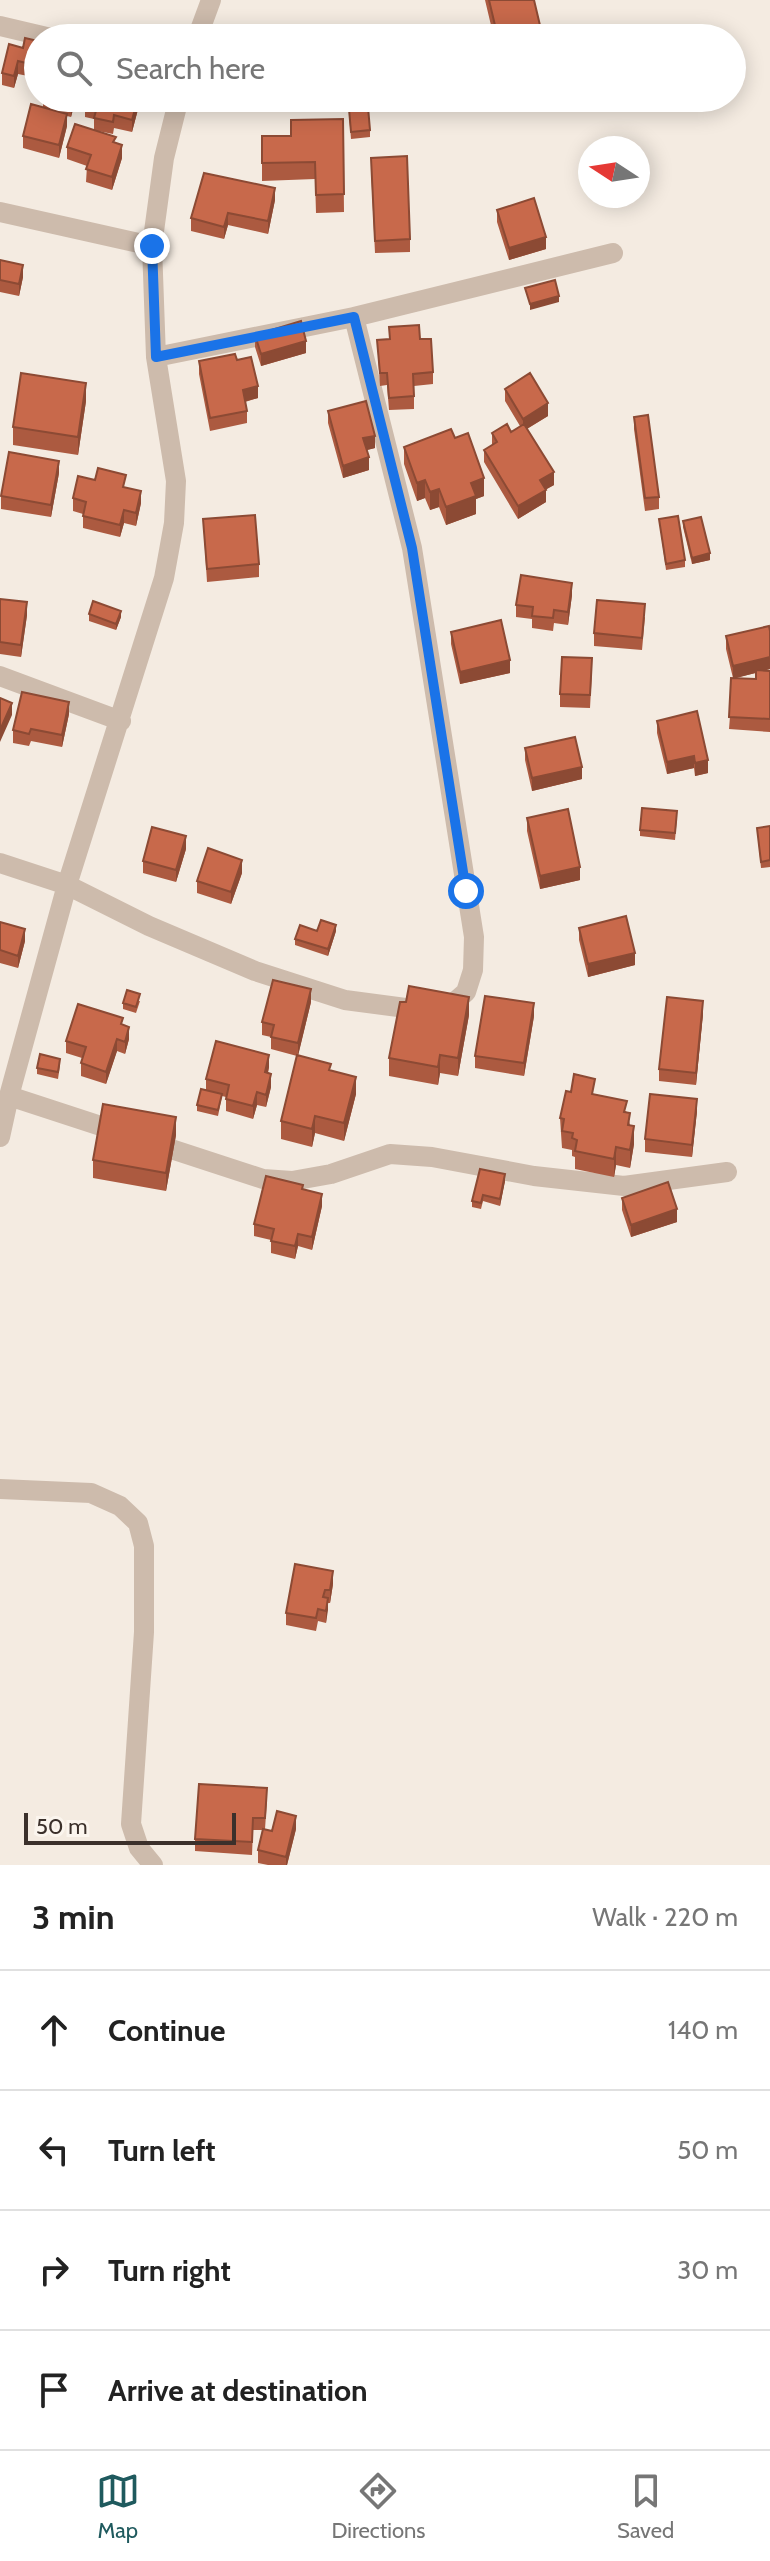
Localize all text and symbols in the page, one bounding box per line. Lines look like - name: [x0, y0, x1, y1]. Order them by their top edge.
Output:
- search box: [24, 24, 746, 112]
- icon: search: [52, 46, 96, 90]
- text: Search here: [116, 50, 265, 87]
- north arrow: [578, 136, 650, 208]
- route end: [134, 228, 170, 264]
- route start: [448, 873, 484, 909]
- scale bar: [24, 1809, 236, 1845]
- text: 50 m: [36, 1813, 88, 1840]
- text: 3 min: [32, 1896, 114, 1938]
- text: Walk · 220 m: [592, 1901, 738, 1933]
- icon: ahead: [32, 2008, 76, 2052]
- text: Continue: [108, 2012, 225, 2049]
- text: 140 m: [668, 2014, 738, 2046]
- icon: left: [32, 2128, 76, 2172]
- text: Turn left: [108, 2132, 216, 2169]
- text: 50 m: [677, 2134, 738, 2166]
- icon: right: [32, 2248, 76, 2292]
- text: Turn right: [108, 2252, 231, 2289]
- text: 30 m: [677, 2254, 738, 2286]
- icon: arrive: [32, 2368, 76, 2412]
- text: Arrive at destination: [108, 2372, 368, 2409]
- tab: Map: [96, 2469, 140, 2544]
- tab: Directions: [331, 2469, 425, 2544]
- tab: Saved: [617, 2469, 674, 2544]

